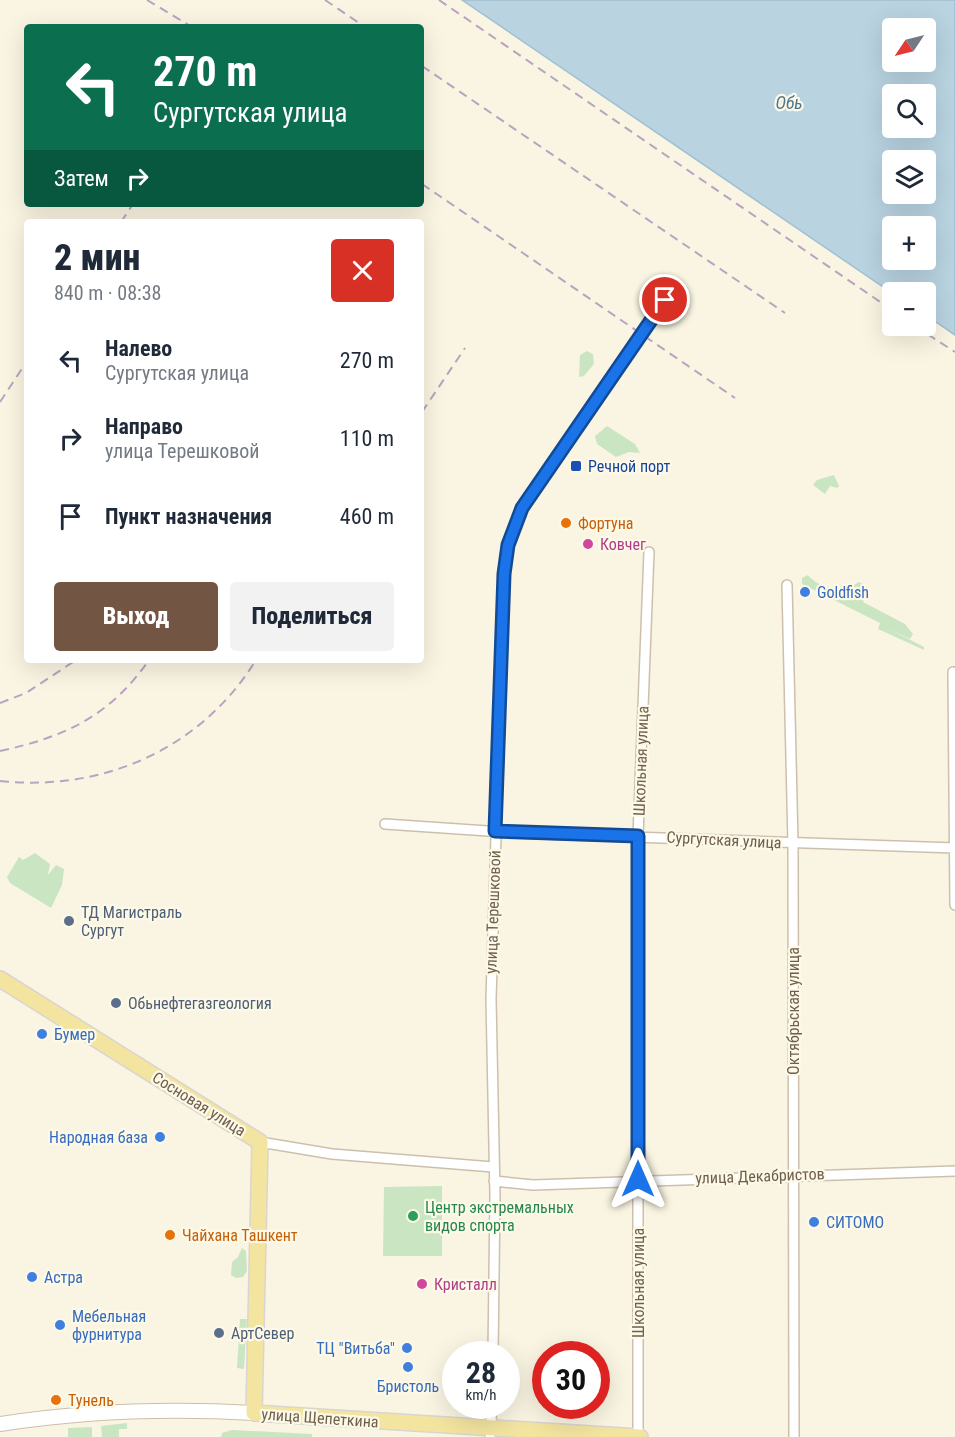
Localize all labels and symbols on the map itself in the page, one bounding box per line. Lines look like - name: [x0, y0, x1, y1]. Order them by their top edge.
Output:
- north arrow: [882, 18, 936, 72]
- water label: Обь: [775, 92, 803, 113]
- pin: [639, 274, 690, 325]
- place label: Речной порт: [588, 457, 670, 476]
- marker: Речной порт: [569, 459, 583, 473]
- place label: Фортуна: [578, 514, 634, 533]
- marker: Фортуна: [559, 516, 573, 530]
- place label: Ковчег: [600, 535, 646, 554]
- marker: Ковчег: [581, 537, 595, 551]
- place label: Goldfish: [817, 583, 869, 602]
- marker: Goldfish: [798, 585, 812, 599]
- street label: Школьная улица: [630, 706, 652, 816]
- street label: Сургутская улица: [666, 827, 782, 853]
- street label: улица Терешковой: [481, 850, 505, 974]
- place label: ТД Магистраль Сургут: [81, 903, 182, 940]
- marker: ТД Магистраль Сургут: [62, 914, 76, 928]
- street label: Октябрьская улица: [784, 947, 803, 1075]
- place label: Обьнефтегазгеология: [128, 994, 272, 1013]
- marker: Обьнефтегазгеология: [109, 996, 123, 1010]
- place label: Бумер: [54, 1025, 95, 1044]
- marker: Бумер: [35, 1027, 49, 1041]
- street label: Сосновая улица: [149, 1068, 249, 1140]
- place label: Народная база: [49, 1128, 148, 1147]
- marker: Народная база: [153, 1130, 167, 1144]
- position arrow: [606, 1147, 670, 1211]
- street label: улица Декабристов: [695, 1164, 825, 1188]
- place label: Центр экстремальных видов спорта: [425, 1198, 574, 1235]
- marker: Центр экстремальных видов спорта: [406, 1209, 420, 1223]
- place label: СИТОМО: [826, 1213, 884, 1232]
- marker: СИТОМО: [807, 1215, 821, 1229]
- place label: Чайхана Ташкент: [182, 1226, 298, 1245]
- marker: Чайхана Ташкент: [163, 1228, 177, 1242]
- street label: Школьная улица: [629, 1228, 648, 1338]
- place label: Астра: [44, 1268, 83, 1287]
- marker: Астра: [25, 1270, 39, 1284]
- place label: Кристалл: [434, 1275, 497, 1294]
- marker: Кристалл: [415, 1277, 429, 1291]
- place label: Мебельная фурнитура: [72, 1307, 146, 1344]
- marker: Мебельная фурнитура: [53, 1318, 67, 1332]
- place label: АртСевер: [231, 1324, 294, 1343]
- marker: АртСевер: [212, 1326, 226, 1340]
- place label: ТЦ "Витьба": [316, 1339, 395, 1358]
- marker: ТЦ "Витьба": [400, 1341, 414, 1355]
- speed limit sign: 30: [532, 1341, 610, 1419]
- marker: Бристоль: [401, 1360, 415, 1374]
- place label: Бристоль: [377, 1377, 439, 1396]
- place label: Тунель: [68, 1391, 114, 1410]
- marker: Тунель: [49, 1393, 63, 1407]
- street label: улица Щепеткина: [261, 1404, 379, 1432]

